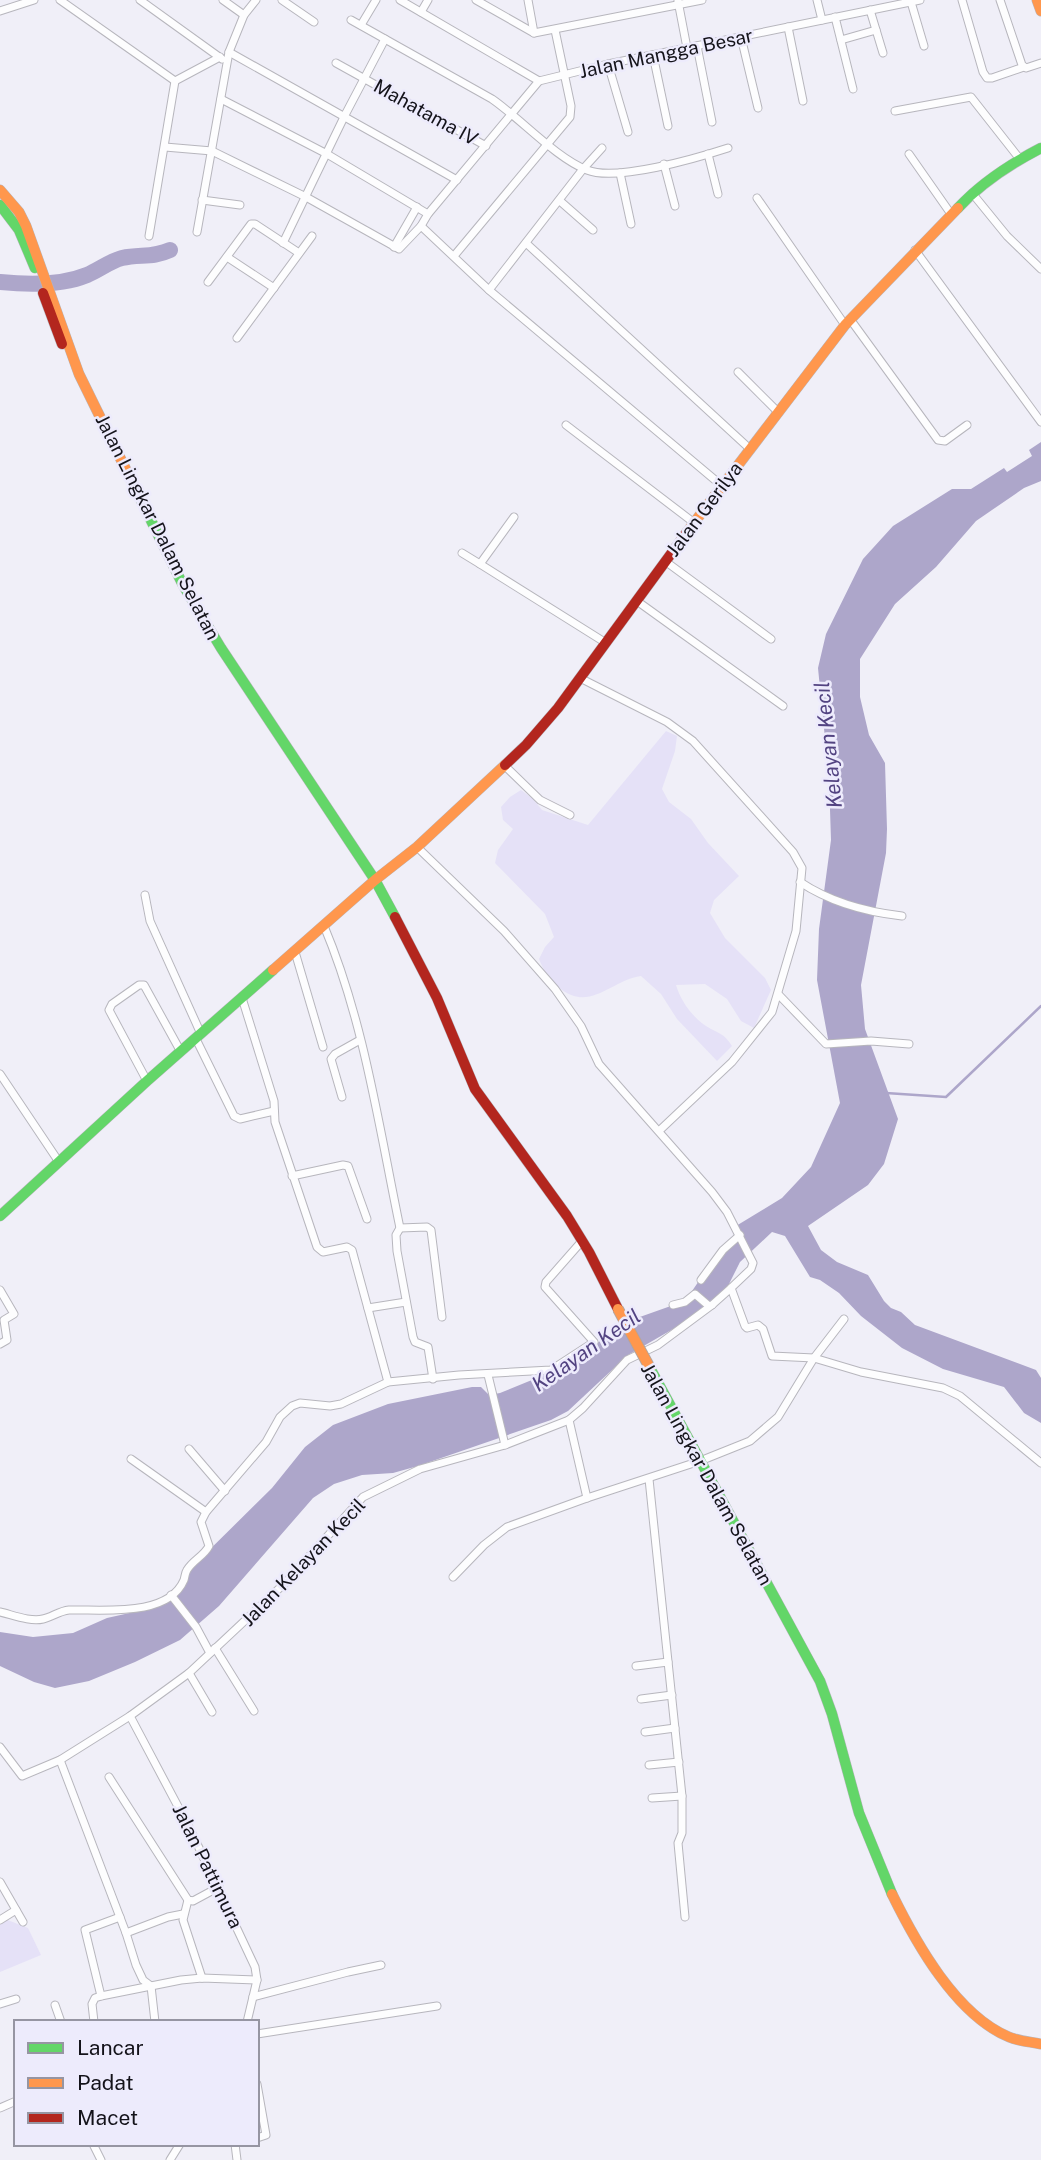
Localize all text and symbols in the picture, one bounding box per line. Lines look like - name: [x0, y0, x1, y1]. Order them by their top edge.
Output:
- street label: Jalan Mangga Besar: [577, 24, 755, 82]
- street label: Mahatama IV: [370, 74, 482, 150]
- street label: Jalan Lingkar Dalam Selatan: [91, 411, 225, 643]
- street label: Jalan Gerilya: [661, 457, 747, 561]
- water label: Kelayan Kecil: [809, 680, 847, 810]
- water label: Kelayan Kecil: [527, 1303, 645, 1397]
- street label: Jalan Lingkar Dalam Selatan: [637, 1359, 777, 1589]
- street label: Jalan Kelayan Kecil: [237, 1494, 369, 1630]
- street label: Jalan Pattimura: [168, 1800, 248, 1932]
- legend: [14, 2020, 259, 2146]
- text: Lancar: [77, 2035, 144, 2060]
- text: Padat: [77, 2070, 134, 2095]
- text: Macet: [77, 2105, 138, 2130]

